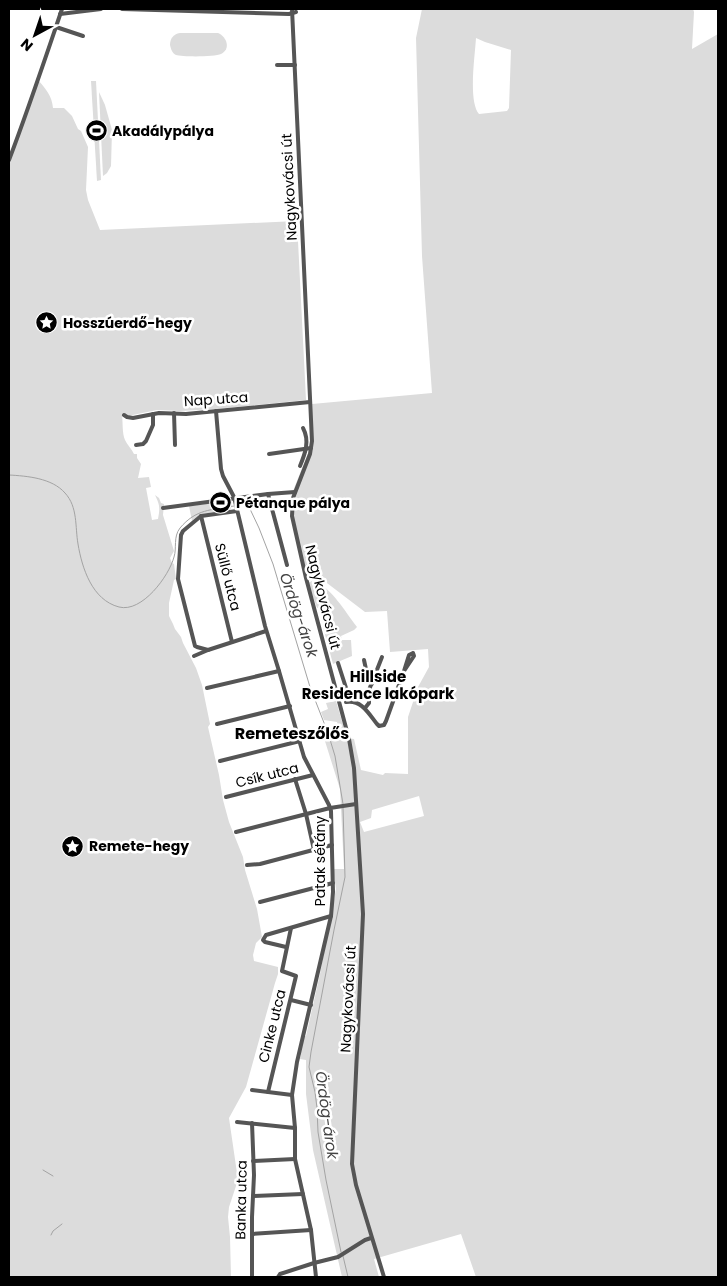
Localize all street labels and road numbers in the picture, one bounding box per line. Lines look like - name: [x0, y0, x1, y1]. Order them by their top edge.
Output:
- street label: Nagykovácsi út: [276, 133, 302, 241]
- street label: Nap utca: [183, 387, 249, 411]
- street label: Süllő utca: [210, 541, 246, 613]
- street label: Nagykovácsi út: [300, 543, 346, 651]
- street label: Csík utca: [233, 757, 301, 793]
- street label: Patak sétány: [310, 816, 330, 906]
- street label: Nagykovácsi út: [335, 945, 361, 1053]
- street label: Cinke utca: [253, 987, 291, 1065]
- street label: Banka utca: [230, 1160, 252, 1240]

